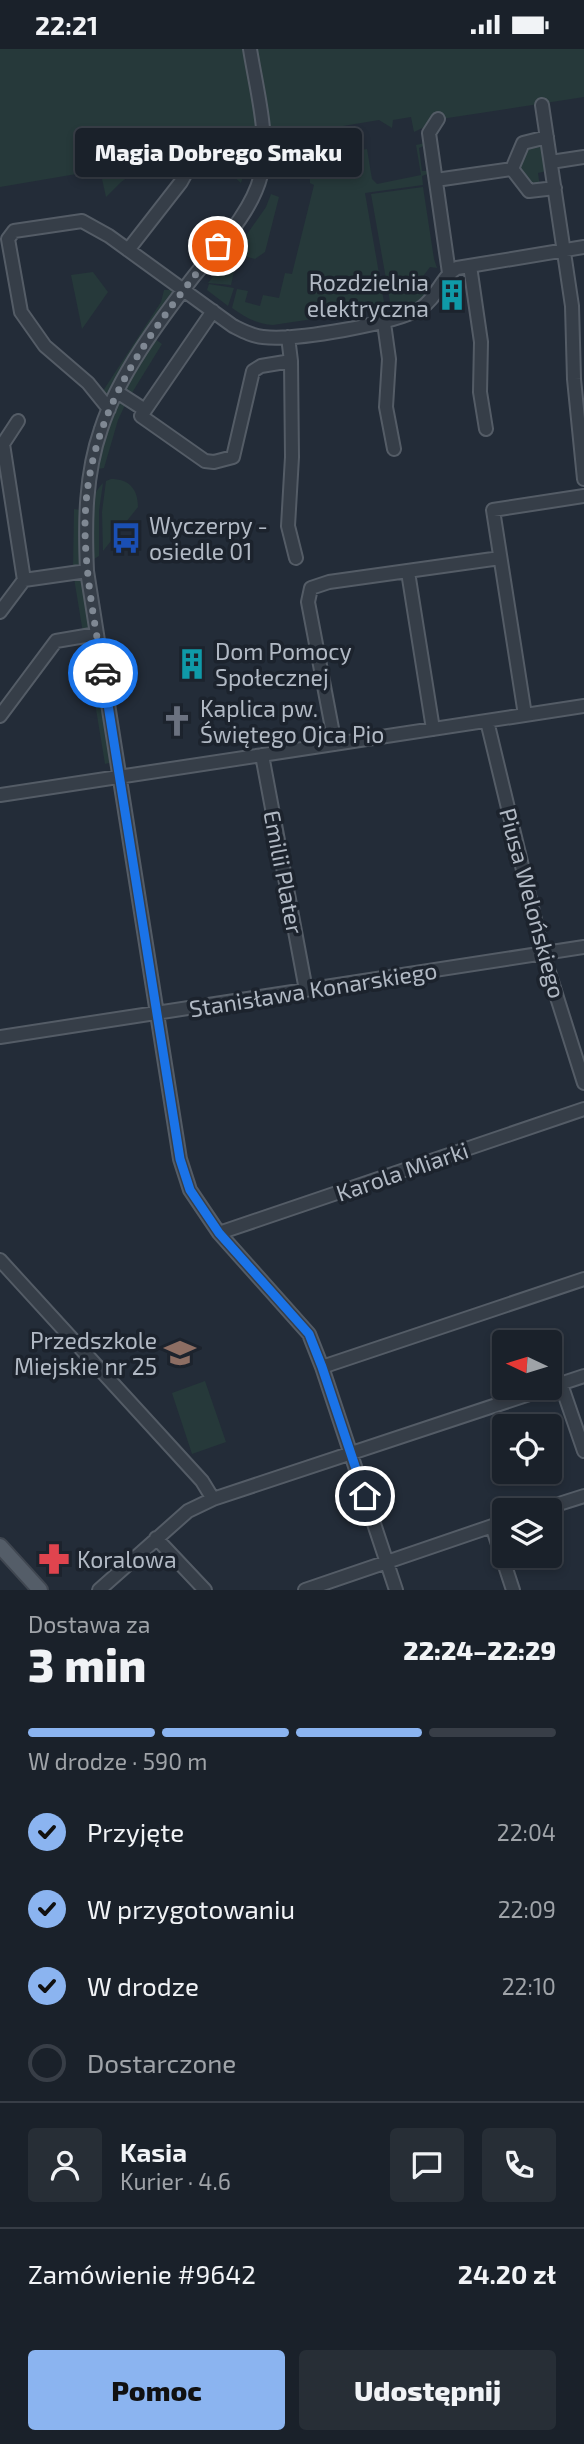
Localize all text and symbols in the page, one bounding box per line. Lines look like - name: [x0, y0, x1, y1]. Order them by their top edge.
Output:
- text: 22:21: [35, 9, 98, 40]
- callout: Magia Dobrego Smaku: [74, 127, 362, 176]
- text: Magia Dobrego Smaku: [95, 138, 342, 166]
- pin: [188, 216, 248, 276]
- icon: bag: [199, 227, 237, 265]
- place label: Rozdzielnia elektryczna: [307, 268, 429, 322]
- building icon: Rozdzielnia elektryczna: [435, 278, 469, 312]
- place label: Wyczerpy - osiedle 01: [149, 511, 268, 565]
- bus stop icon: Wyczerpy - osiedle 01: [109, 521, 143, 555]
- place label: Dom Pomocy Społecznej: [215, 637, 352, 691]
- courier: [68, 638, 138, 708]
- building icon: Dom Pomocy Społecznej: [175, 647, 209, 681]
- icon: car: [84, 654, 122, 692]
- place label: Kaplica pw. Świętego Ojca Pio: [200, 694, 384, 748]
- church icon: Kaplica pw. Świętego Ojca Pio: [160, 704, 194, 738]
- street label: Piusa Welońskiego: [494, 805, 572, 1001]
- street label: Emilii Plater: [258, 808, 310, 936]
- street label: Stanisława Konarskiego: [187, 956, 439, 1022]
- street label: Karola Miarki: [332, 1135, 472, 1207]
- place label: Przedszkole Miejskie nr 25: [14, 1326, 157, 1380]
- north arrow: [492, 1330, 562, 1400]
- map controls: [492, 1330, 562, 1568]
- school or university icon: Przedszkole Miejskie nr 25: [163, 1336, 197, 1370]
- button: locate: [492, 1414, 562, 1484]
- pin: [335, 1466, 395, 1526]
- icon: home: [346, 1477, 384, 1515]
- button: layers: [492, 1498, 562, 1568]
- pharmacy icon: Koralowa: [37, 1542, 71, 1576]
- place label: Koralowa: [77, 1545, 177, 1573]
- text: Dostawa za: [28, 1610, 150, 1638]
- text: 22:24–22:29: [403, 1634, 556, 1665]
- text: 3 min: [28, 1636, 146, 1691]
- text: W drodze · 590 m: [28, 1747, 207, 1775]
- icon: check: [28, 1813, 66, 1851]
- text: Przyjęte: [87, 1816, 184, 1847]
- text: 22:04: [497, 1818, 556, 1846]
- icon: check: [28, 1890, 66, 1928]
- text: W przygotowaniu: [87, 1893, 295, 1924]
- text: 22:09: [498, 1895, 556, 1923]
- icon: check: [28, 1967, 66, 2005]
- text: W drodze: [87, 1970, 199, 2001]
- text: 22:10: [502, 1972, 556, 2000]
- text: Dostarczone: [87, 2047, 236, 2078]
- button: person: [28, 2128, 102, 2202]
- button: chat: [390, 2128, 464, 2202]
- button: phone: [482, 2128, 556, 2202]
- text: Kasia: [120, 2136, 187, 2167]
- text: Kurier · 4.6: [120, 2167, 231, 2195]
- text: Zamówienie #9642: [28, 2258, 256, 2289]
- text: 24.20 zł: [458, 2258, 556, 2289]
- button: Pomoc: [28, 2350, 285, 2430]
- button: Udostępnij: [299, 2350, 556, 2430]

